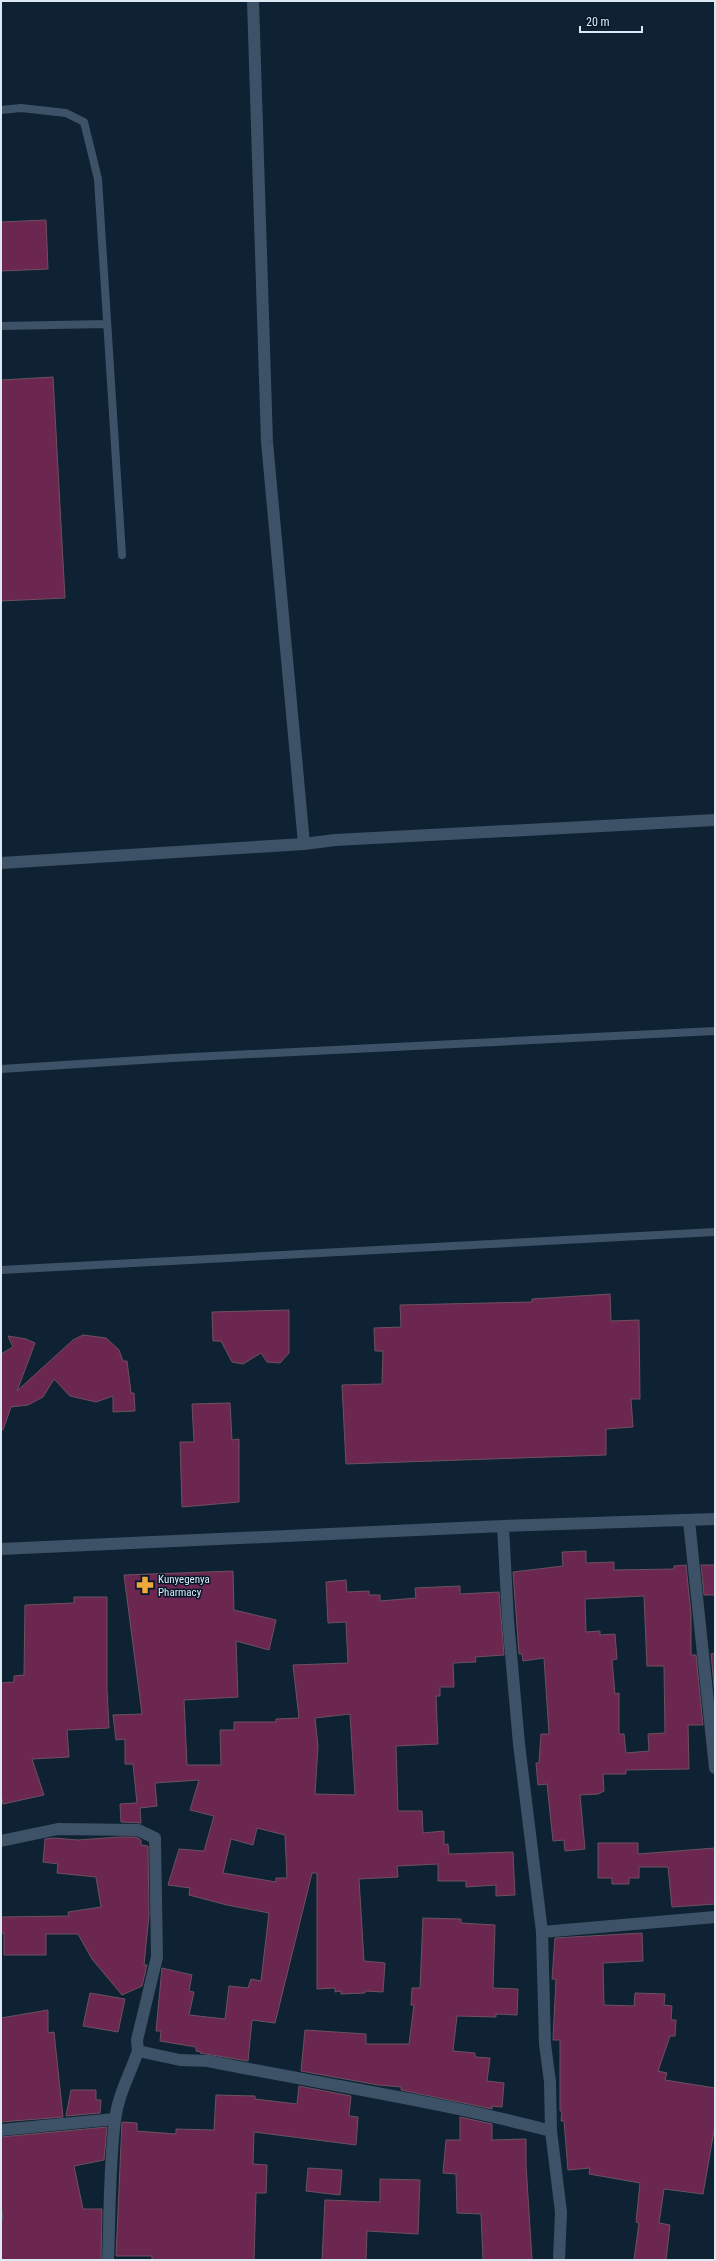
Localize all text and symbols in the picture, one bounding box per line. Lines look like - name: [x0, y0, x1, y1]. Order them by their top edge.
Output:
- scale bar: [580, 8, 642, 34]
- text: 20 m: [586, 15, 610, 29]
- place label: Kunyegenya Pharmacy: [158, 1573, 210, 1599]
- pharmacy icon: Kunyegenya Pharmacy: [135, 1575, 155, 1595]

